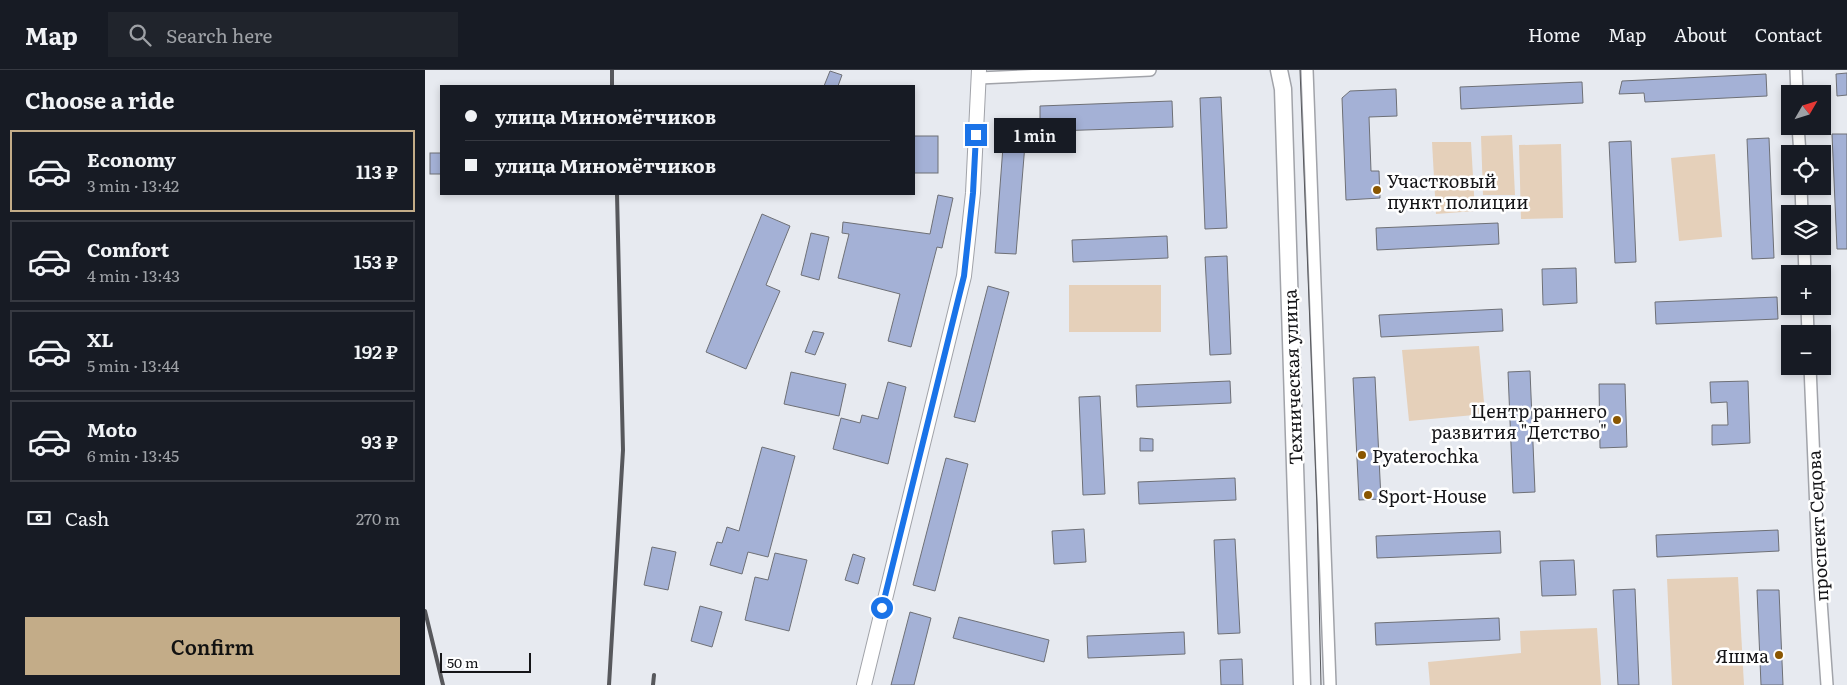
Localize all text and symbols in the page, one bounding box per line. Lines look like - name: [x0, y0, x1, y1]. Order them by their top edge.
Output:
- search box: [108, 12, 458, 57]
- text: Map: [25, 17, 78, 52]
- icon: search: [126, 21, 154, 49]
- text: Search here: [166, 21, 272, 49]
- text: Home: [1528, 21, 1580, 48]
- text: Map: [1608, 21, 1646, 48]
- text: About: [1674, 21, 1727, 48]
- text: Contact: [1755, 21, 1822, 48]
- text: Choose a ride: [25, 83, 174, 116]
- north arrow: [1781, 85, 1831, 135]
- map controls: [1781, 85, 1831, 375]
- text: улица Миномётчиков: [495, 102, 716, 130]
- callout: 1 min: [993, 118, 1076, 152]
- text: 1 min: [1014, 123, 1056, 147]
- route end: [965, 124, 987, 146]
- text: Economy: [87, 145, 176, 173]
- button: locate: [1781, 145, 1831, 195]
- icon: car: [27, 149, 72, 194]
- text: улица Миномётчиков: [495, 151, 716, 179]
- text: 113 ₽: [356, 157, 398, 185]
- place label: Участковый пункт полиции: [1387, 167, 1529, 215]
- text: 3 min · 13:42: [87, 173, 179, 197]
- marker: Участковый пункт полиции: [1371, 184, 1383, 196]
- button: layers: [1781, 205, 1831, 255]
- text: Comfort: [87, 235, 169, 263]
- icon: car: [27, 239, 72, 284]
- text: 153 ₽: [354, 247, 398, 275]
- text: 4 min · 13:43: [87, 263, 180, 287]
- button: +: [1781, 265, 1831, 315]
- street label: Техническая улица: [1275, 288, 1309, 465]
- text: XL: [87, 325, 114, 353]
- button: −: [1781, 325, 1831, 375]
- icon: car: [27, 329, 72, 374]
- text: 192 ₽: [354, 337, 398, 365]
- text: 5 min · 13:44: [87, 353, 179, 377]
- place label: Центр раннего развития "Детство": [1431, 397, 1607, 445]
- marker: Центр раннего развития "Детство": [1611, 414, 1623, 426]
- text: Moto: [87, 415, 137, 443]
- icon: car: [27, 419, 72, 464]
- text: 93 ₽: [361, 427, 398, 455]
- place label: Pyaterochka: [1372, 442, 1479, 469]
- text: 6 min · 13:45: [87, 443, 179, 467]
- marker: Pyaterochka: [1356, 449, 1368, 461]
- street label: проспект Седова: [1800, 449, 1834, 602]
- place label: Sport-House: [1378, 482, 1487, 509]
- marker: Sport-House: [1362, 489, 1374, 501]
- icon: cash: [25, 504, 53, 532]
- text: Cash: [65, 504, 109, 532]
- text: 270 m: [356, 506, 400, 530]
- route start: [871, 597, 893, 619]
- button: Confirm: [25, 617, 400, 675]
- place label: Яшма: [1715, 642, 1769, 669]
- marker: Яшма: [1773, 649, 1785, 661]
- scale bar: [440, 650, 531, 673]
- text: 50 m: [447, 652, 479, 672]

